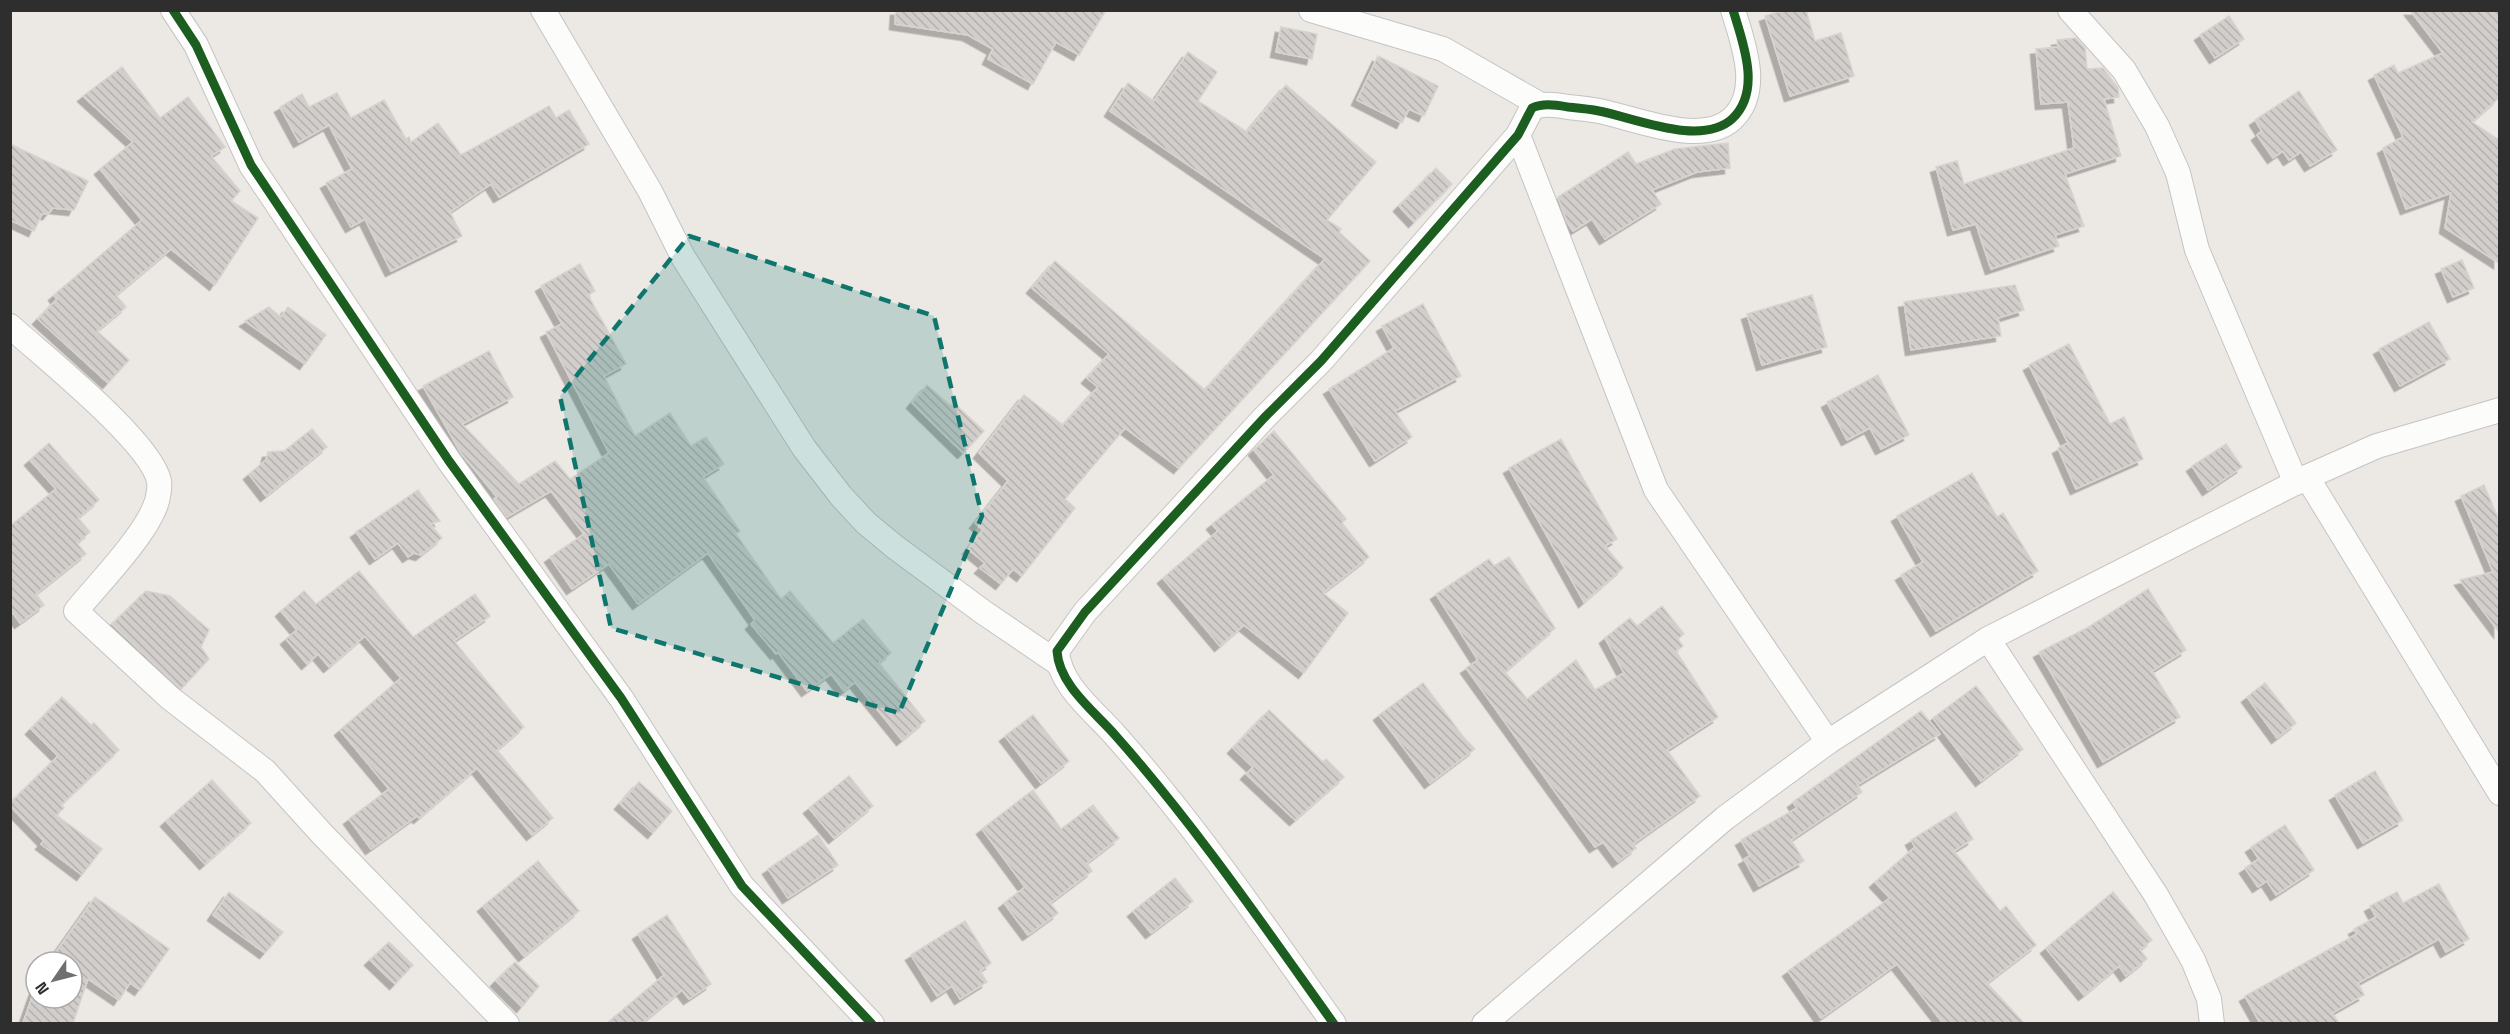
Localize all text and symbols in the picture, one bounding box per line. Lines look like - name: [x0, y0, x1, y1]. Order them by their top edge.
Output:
- north arrow: [24, 950, 84, 1010]
- text: N: [30, 978, 54, 999]

